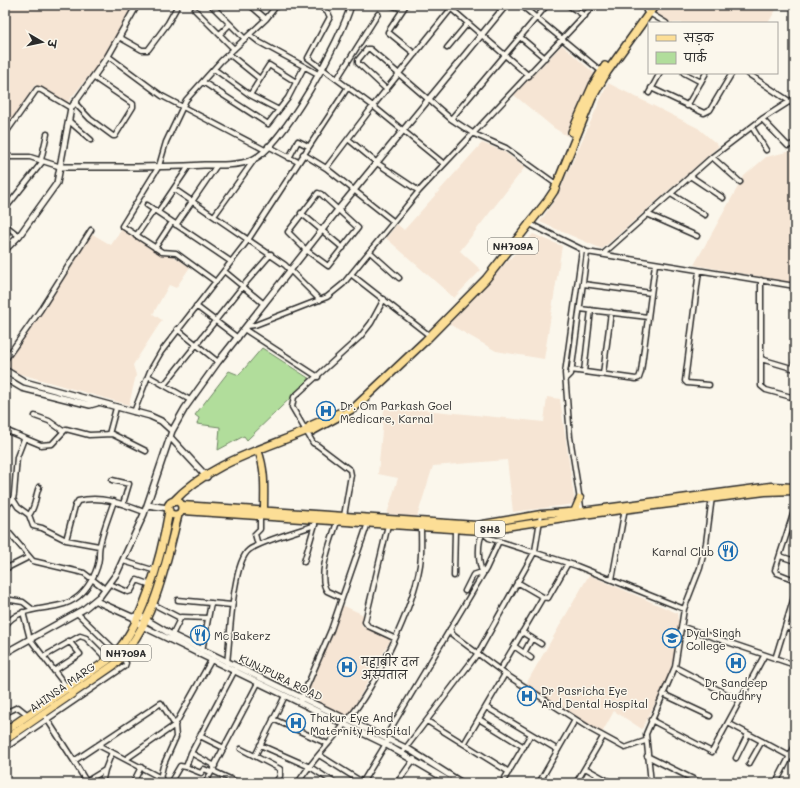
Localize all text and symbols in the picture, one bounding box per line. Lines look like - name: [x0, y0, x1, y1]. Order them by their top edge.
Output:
- north arrow: [22, 22, 62, 62]
- legend: [648, 22, 778, 74]
- text: सड़क: [683, 29, 715, 46]
- text: उ: [44, 38, 61, 50]
- text: पार्क: [683, 48, 708, 65]
- road number: NH709A: [488, 238, 538, 254]
- place label: Dr. Om Parkash Goel Medicare, Karnal: [340, 398, 452, 426]
- hospital icon: Dr. Om Parkash Goel Medicare, Karnal: [315, 400, 337, 422]
- road number: SH8: [475, 521, 505, 537]
- restaurant icon: Karnal Club: [717, 540, 739, 562]
- place label: Karnal Club: [652, 544, 714, 559]
- restaurant icon: Mc Bakerz: [189, 624, 211, 646]
- place label: Dyal Singh College: [686, 625, 741, 653]
- school or university icon: Dyal Singh College: [661, 627, 683, 649]
- place label: Mc Bakerz: [214, 628, 271, 643]
- road number: NH709A: [101, 645, 151, 661]
- street label: KUNJPURA ROAD: [237, 650, 325, 704]
- hospital icon: Dr Sandeep Chaudhry: [725, 652, 747, 674]
- place label: महाबीर दल अस्पताल: [360, 653, 420, 682]
- hospital icon: महाबीर दल अस्पताल: [336, 656, 358, 678]
- street label: AHINSA MARG: [26, 659, 98, 715]
- place label: Dr Sandeep Chaudhry: [704, 675, 768, 703]
- place label: Dr Pasricha Eye And Dental Hospital: [541, 683, 648, 711]
- hospital icon: Dr Pasricha Eye And Dental Hospital: [516, 685, 538, 707]
- place label: Thakur Eye And Maternity Hospital: [310, 710, 411, 738]
- hospital icon: Thakur Eye And Maternity Hospital: [285, 712, 307, 734]

